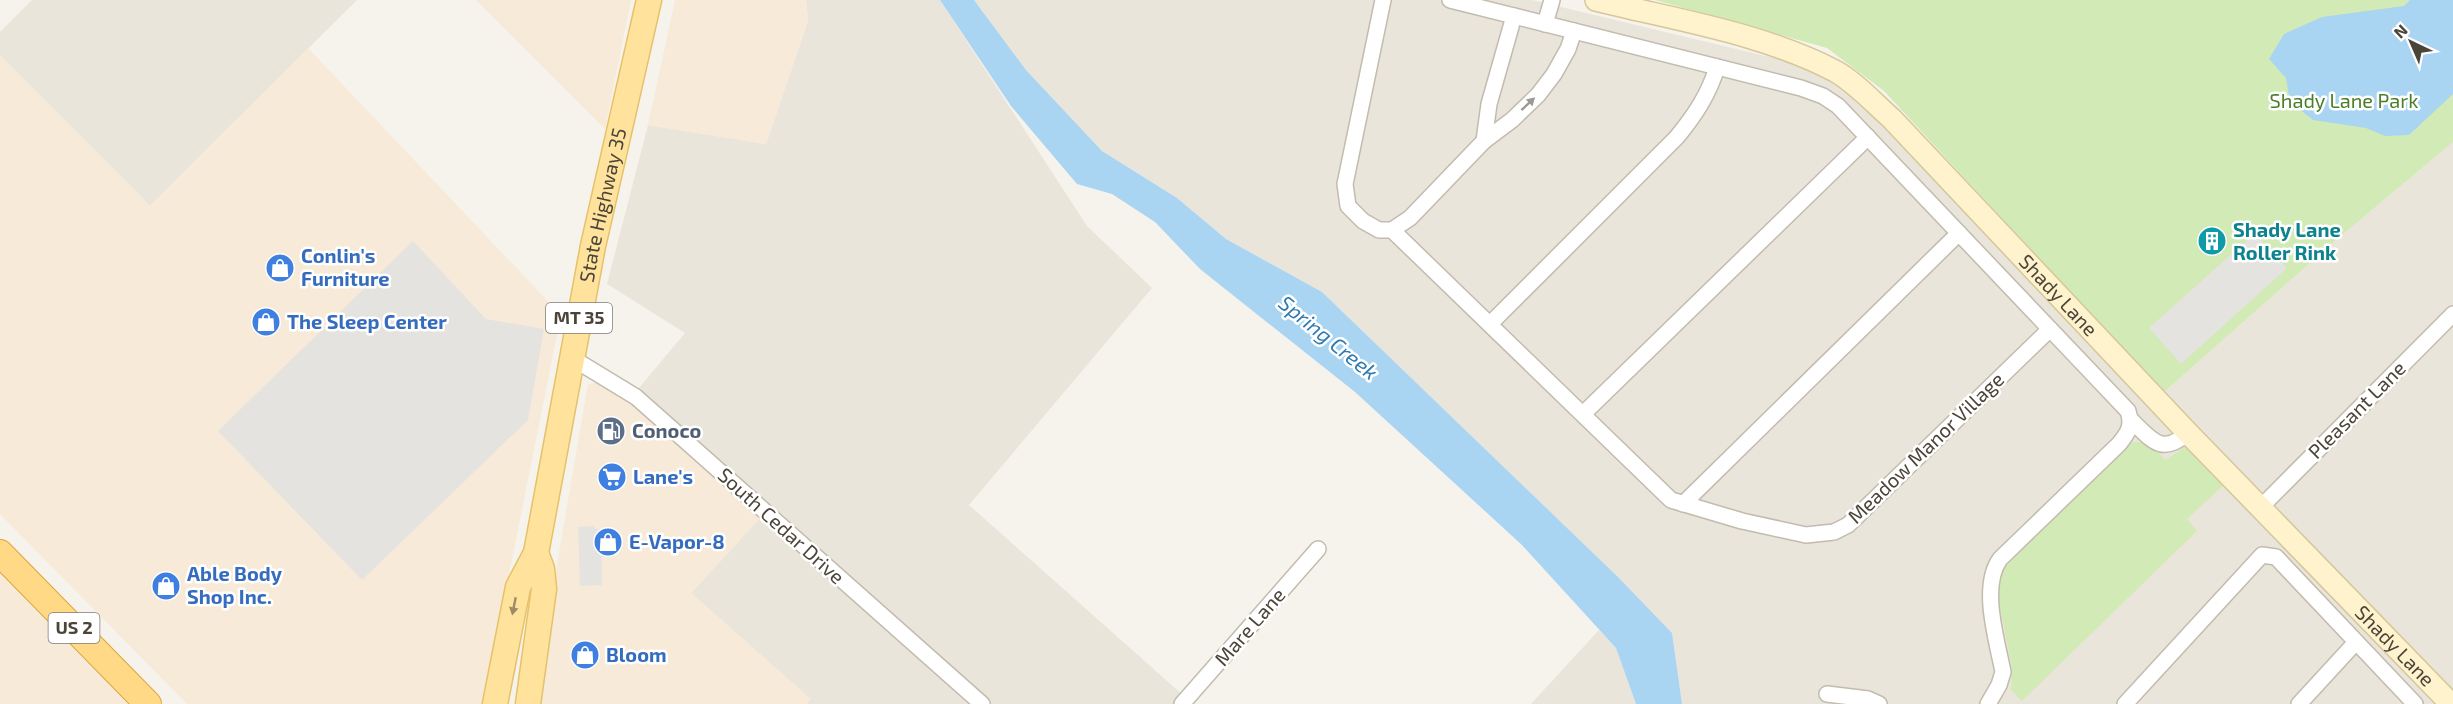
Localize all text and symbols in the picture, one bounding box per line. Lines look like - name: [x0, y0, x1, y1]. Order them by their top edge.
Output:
- north arrow: [2381, 12, 2441, 72]
- text: N: [2389, 20, 2411, 42]
- park label: Shady Lane Park: [2270, 88, 2418, 112]
- one-way arrow: [1521, 97, 1536, 111]
- street label: State Highway 35: [574, 125, 631, 284]
- place label: Shady Lane Roller Rink: [2233, 217, 2341, 264]
- building icon: Shady Lane Roller Rink: [2196, 225, 2228, 257]
- place label: Conlin's Furniture: [301, 243, 390, 290]
- street label: Shady Lane: [2015, 249, 2103, 341]
- shop icon: Conlin's Furniture: [264, 252, 296, 284]
- water label: Spring Creek: [1275, 289, 1383, 384]
- road number: MT 35: [546, 303, 612, 333]
- shop icon: The Sleep Center: [250, 306, 282, 338]
- place label: The Sleep Center: [287, 309, 447, 333]
- street label: Pleasant Lane: [2303, 356, 2410, 463]
- street label: Meadow Manor Village: [1842, 367, 2008, 528]
- fuel station icon: Conoco: [595, 415, 627, 447]
- place label: Conoco: [632, 418, 701, 442]
- supermarket icon: Lane's: [596, 461, 628, 493]
- street label: South Cedar Drive: [714, 462, 850, 588]
- place label: Lane's: [633, 464, 693, 488]
- shop icon: E-Vapor-8: [592, 526, 624, 558]
- place label: E-Vapor-8: [629, 529, 725, 553]
- place label: Able Body Shop Inc.: [187, 561, 283, 608]
- shop icon: Able Body Shop Inc.: [150, 570, 182, 602]
- street label: Mare Lane: [1209, 583, 1290, 670]
- one-way arrow: [509, 597, 518, 616]
- street label: Shady Lane: [2351, 600, 2440, 691]
- road number: US 2: [48, 613, 100, 643]
- shop icon: Bloom: [569, 639, 601, 671]
- place label: Bloom: [606, 642, 667, 666]

